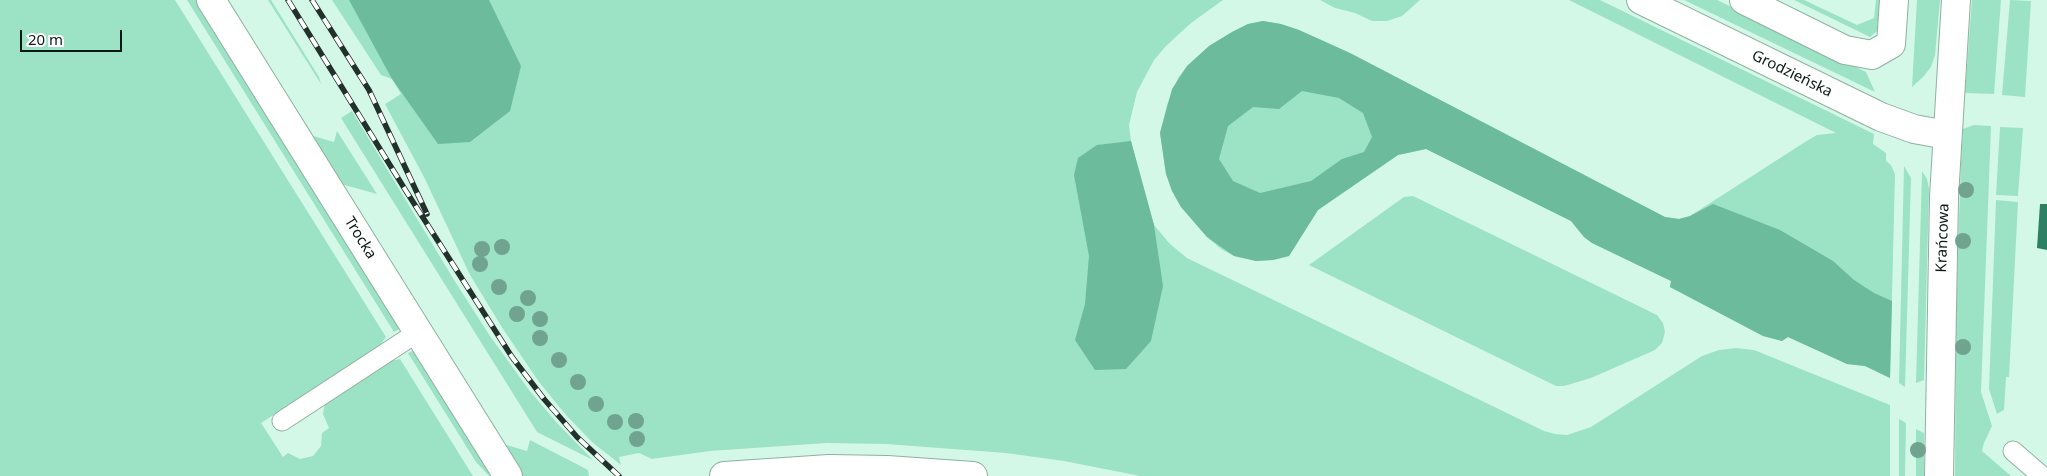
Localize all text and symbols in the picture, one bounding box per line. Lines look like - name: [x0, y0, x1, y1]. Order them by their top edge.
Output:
- scale bar: [22, 20, 125, 52]
- text: 20 m: [28, 29, 63, 49]
- street label: Grodzieńska: [1749, 47, 1835, 101]
- street label: Krańcowa: [1933, 203, 1953, 273]
- street label: Trocka: [340, 214, 380, 262]

